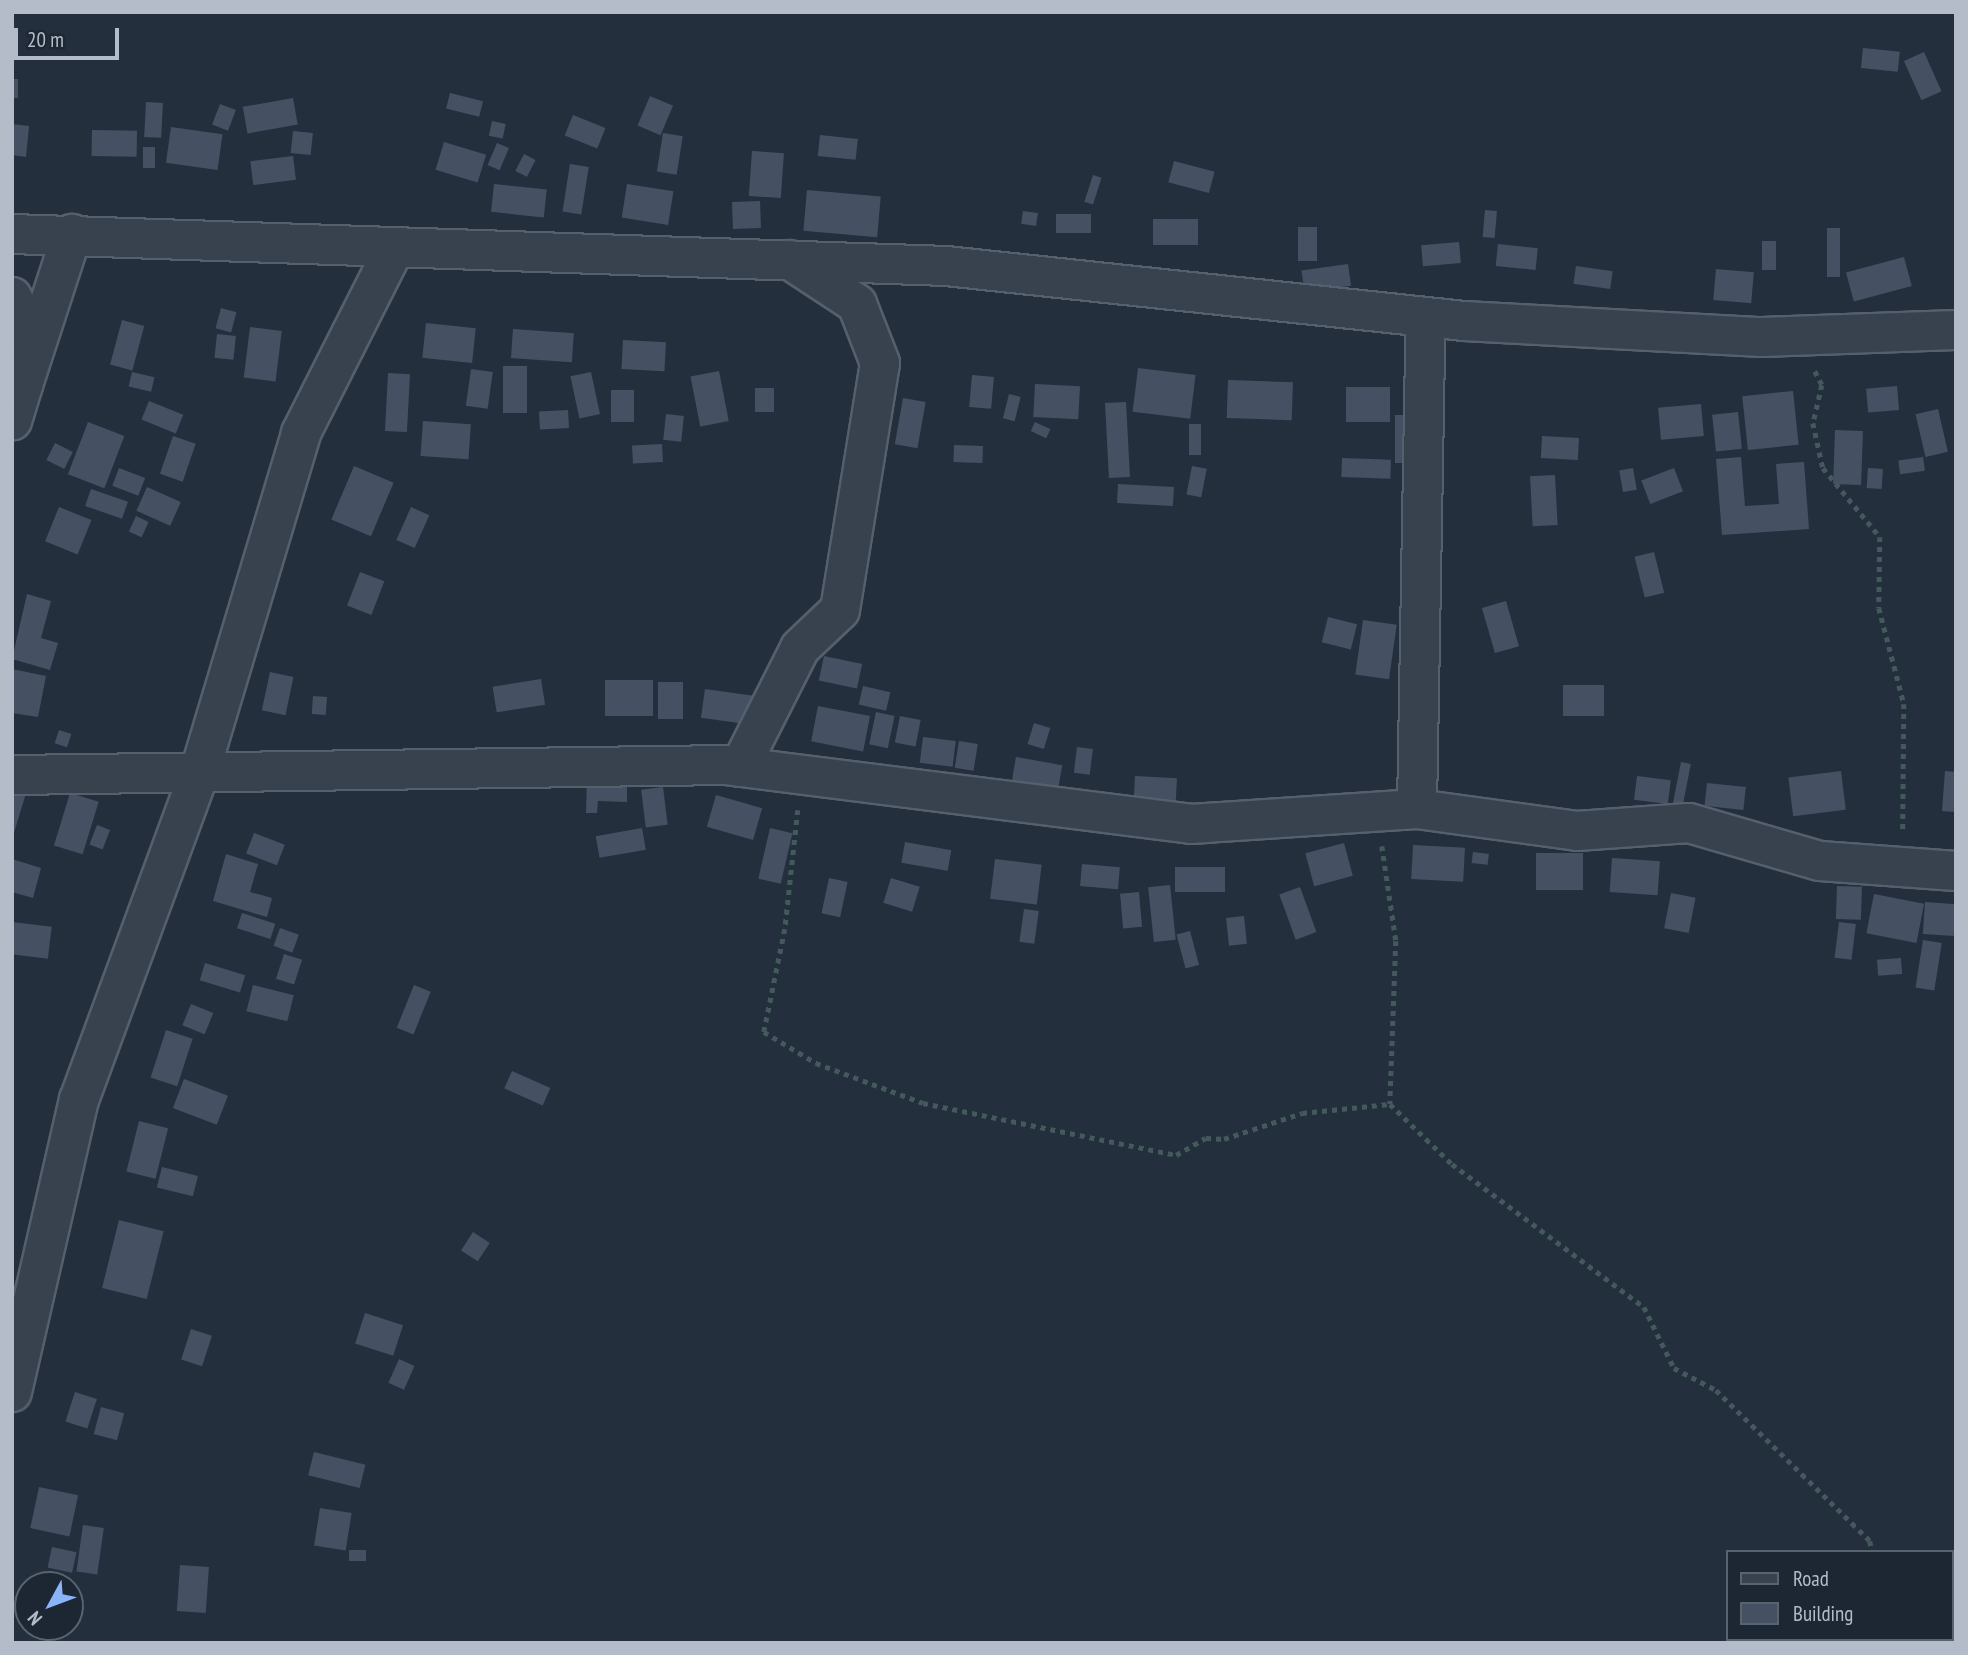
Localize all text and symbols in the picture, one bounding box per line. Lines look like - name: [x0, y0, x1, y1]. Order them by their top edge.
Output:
- scale bar: [18, 14, 122, 58]
- text: 20 m: [27, 26, 64, 53]
- legend: [1727, 1550, 1954, 1641]
- text: Road: [1793, 1565, 1829, 1592]
- north arrow: [14, 1571, 84, 1641]
- text: Building: [1793, 1600, 1853, 1627]
- text: N: [22, 1607, 47, 1630]

